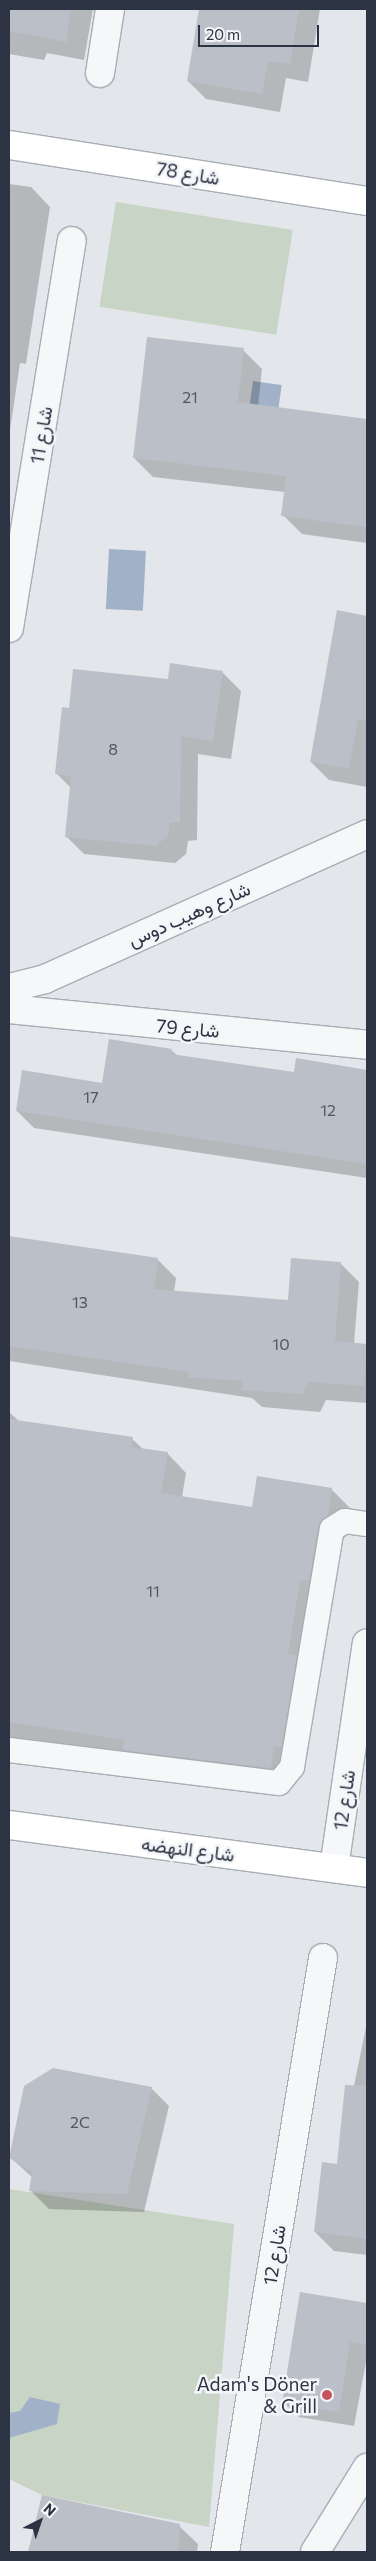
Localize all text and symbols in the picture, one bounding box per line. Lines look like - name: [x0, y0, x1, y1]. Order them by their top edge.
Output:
- scale bar: [201, 15, 322, 47]
- text: 20 m: [206, 25, 240, 43]
- street label: شارع 78: [155, 157, 221, 189]
- house number: 21: [182, 387, 198, 407]
- street label: شارع 11: [25, 405, 57, 465]
- house number: 8: [108, 739, 118, 759]
- street label: شارع وهيب دوس: [124, 877, 254, 951]
- street label: شارع 79: [155, 1014, 221, 1042]
- house number: 17: [83, 1087, 99, 1107]
- house number: 12: [320, 1100, 336, 1120]
- house number: 13: [72, 1292, 88, 1312]
- house number: 10: [272, 1334, 290, 1354]
- house number: 11: [146, 1581, 160, 1601]
- street label: شارع 12: [329, 1768, 359, 1832]
- street label: شارع النهضه: [140, 1832, 236, 1866]
- house number: 2C: [70, 2112, 90, 2132]
- street label: شارع 12: [258, 2223, 290, 2287]
- place label: Adam's Döner & Grill: [197, 2373, 317, 2417]
- marker: Adam's Döner & Grill: [321, 2389, 333, 2401]
- north arrow: [15, 2496, 65, 2546]
- text: N: [41, 2499, 60, 2519]

